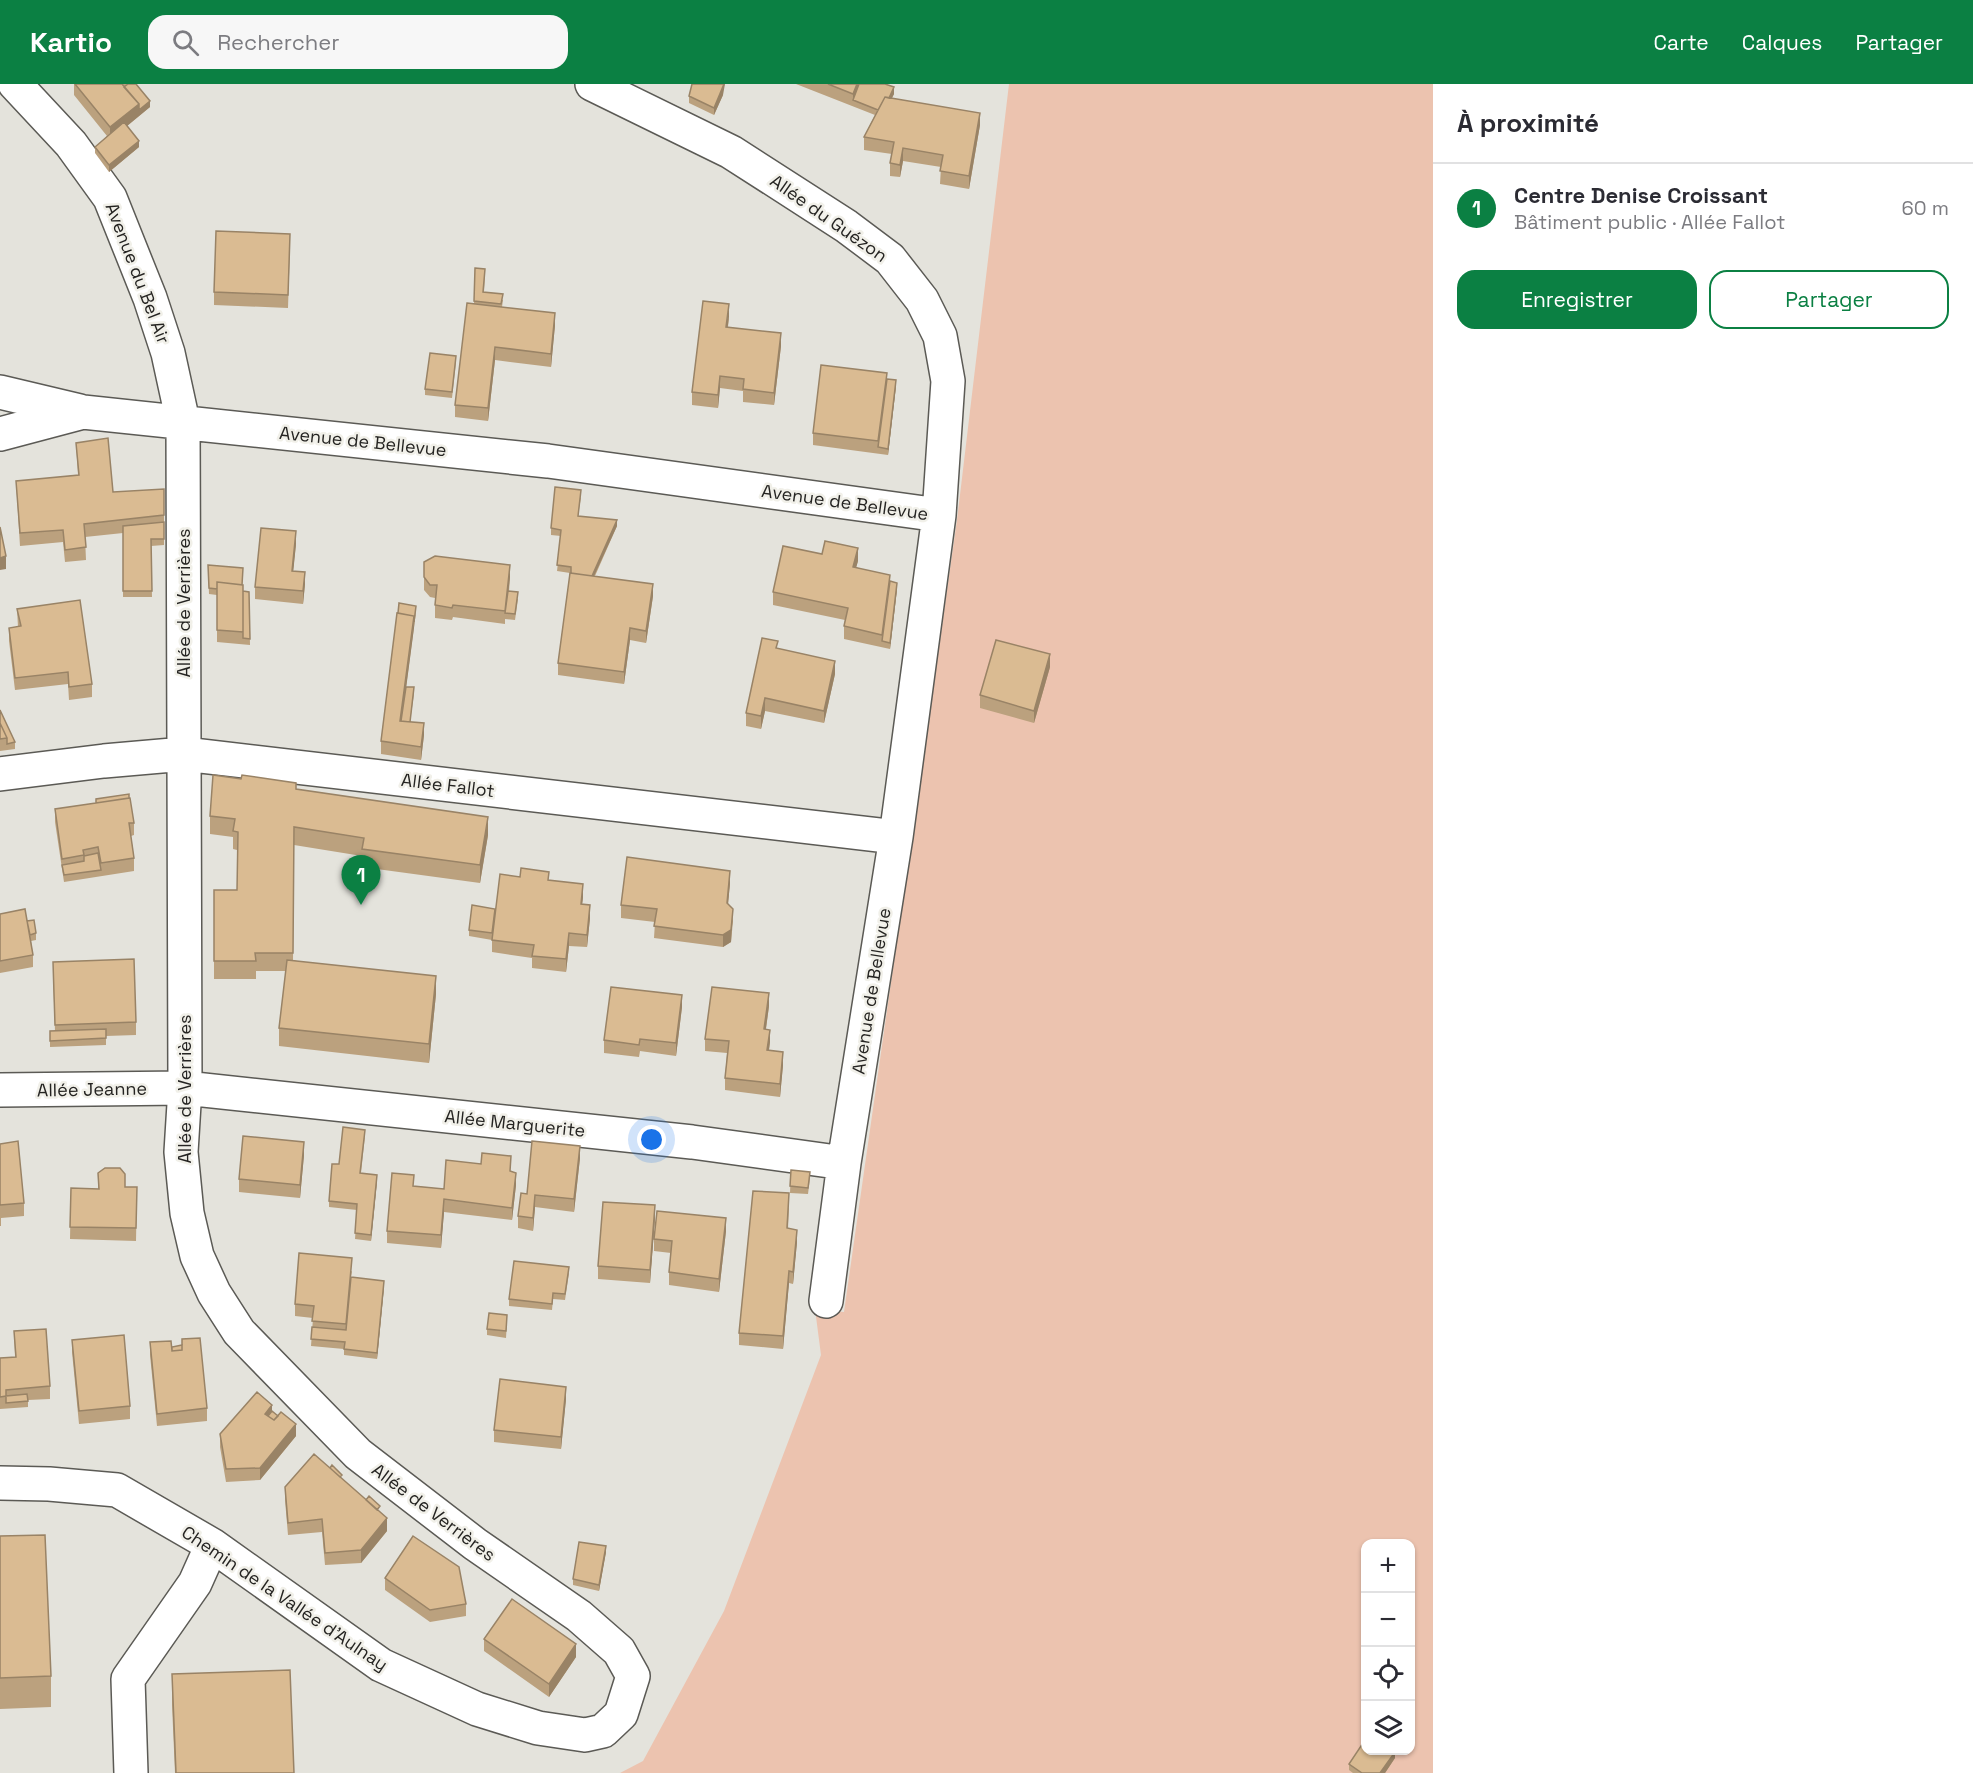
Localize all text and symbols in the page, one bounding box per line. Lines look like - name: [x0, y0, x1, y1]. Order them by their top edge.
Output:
- search box: [148, 15, 568, 69]
- text: Kartio: [30, 24, 112, 60]
- icon: search: [169, 26, 202, 59]
- text: Rechercher: [217, 28, 340, 56]
- text: Carte: [1654, 29, 1709, 56]
- text: Calques: [1742, 29, 1822, 56]
- text: Partager: [1855, 29, 1943, 56]
- text: À proximité: [1457, 106, 1599, 140]
- street label: Allée du Guézon: [766, 169, 892, 267]
- text: Centre Denise Croissant: [1514, 181, 1768, 209]
- text: 1: [1472, 195, 1481, 221]
- text: 60 m: [1902, 195, 1949, 221]
- street label: Avenue du Bel Air: [101, 199, 176, 347]
- text: Bâtiment public · Allée Fallot: [1514, 209, 1785, 235]
- button: Enregistrer: [1457, 270, 1697, 329]
- button: Partager: [1709, 270, 1949, 329]
- street label: Avenue de Bellevue: [278, 421, 448, 461]
- street label: Avenue de Bellevue: [760, 479, 930, 525]
- street label: Allée de Verrières: [172, 528, 195, 678]
- street label: Allée Fallot: [400, 768, 496, 802]
- pin: 1: [342, 856, 380, 905]
- street label: Avenue de Bellevue: [846, 906, 896, 1076]
- street label: Allée de Verrières: [173, 1014, 196, 1164]
- street label: Allée Jeanne: [37, 1077, 147, 1101]
- street label: Allée Marguerite: [443, 1104, 587, 1142]
- your location: [637, 1125, 666, 1154]
- street label: Allée de Verrières: [368, 1458, 500, 1566]
- street label: Chemin de la Vallée d'Aulnay: [177, 1520, 393, 1676]
- map controls: [1361, 1539, 1415, 1755]
- button: +: [1361, 1539, 1415, 1593]
- button: −: [1361, 1593, 1415, 1647]
- button: locate: [1361, 1647, 1415, 1701]
- button: layers: [1361, 1701, 1415, 1755]

